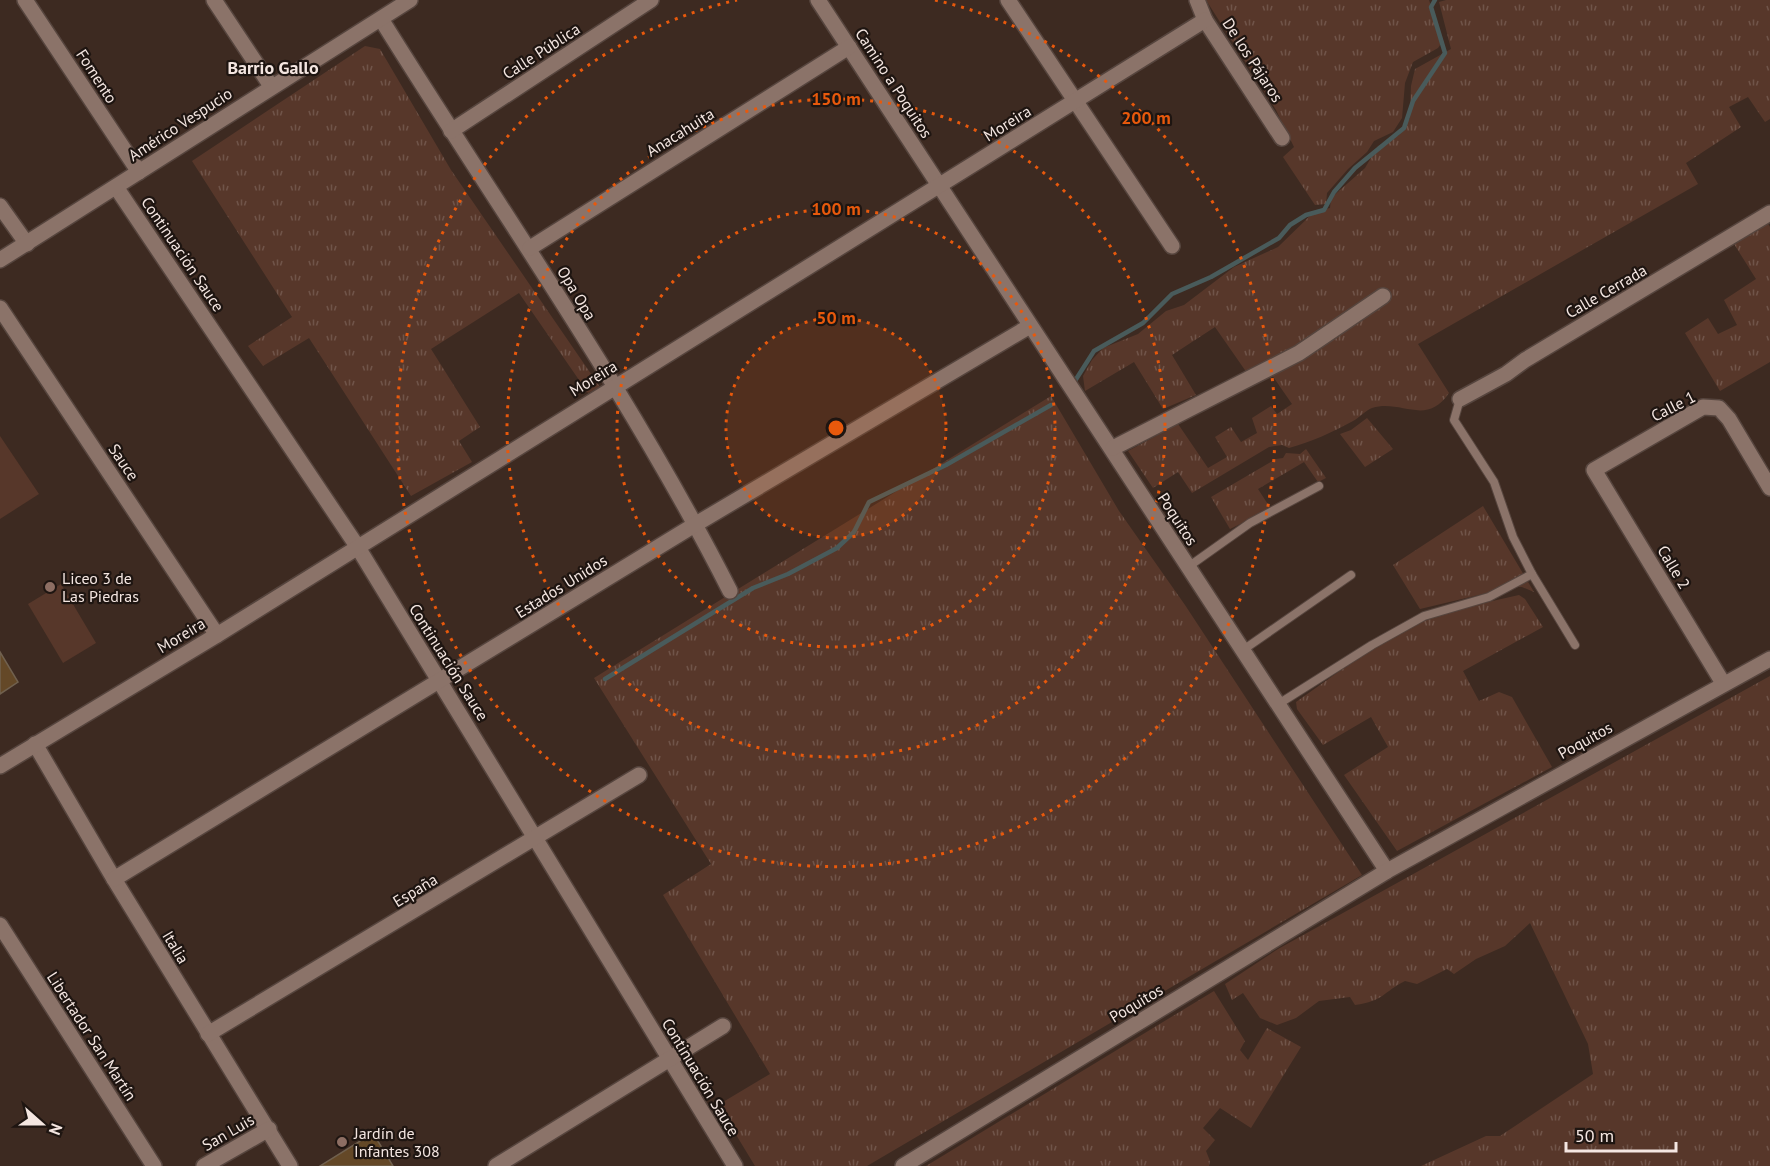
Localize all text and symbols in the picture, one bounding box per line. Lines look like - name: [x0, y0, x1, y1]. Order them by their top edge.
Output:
- street label: De los Pájaros: [1218, 14, 1288, 106]
- street label: Calle Pública: [499, 19, 583, 83]
- street label: Camino a Poquitos: [851, 24, 937, 142]
- street label: Fomento: [72, 45, 122, 107]
- district label: Barrio Gallo: [227, 56, 319, 79]
- street label: Américo Vespucio: [124, 83, 236, 165]
- text: 150 m: [811, 87, 861, 110]
- street label: Moreira: [979, 101, 1035, 145]
- street label: Anacahuita: [642, 103, 718, 161]
- text: 200 m: [1121, 106, 1171, 129]
- street label: Continuación Sauce: [137, 193, 229, 315]
- text: 100 m: [811, 197, 861, 220]
- street label: Calle Cerrada: [1562, 260, 1650, 322]
- street label: Opa Opa: [553, 262, 601, 324]
- text: 50 m: [816, 306, 856, 329]
- street label: Moreira: [565, 356, 621, 400]
- street label: Calle 1: [1647, 386, 1699, 426]
- centre of rings: [826, 418, 846, 438]
- street label: Sauce: [105, 440, 143, 484]
- street label: Poquitos: [1154, 489, 1203, 549]
- street label: Calle 2: [1653, 542, 1695, 592]
- street label: Estados Unidos: [511, 550, 611, 622]
- place label: Liceo 3 de Las Piedras: [62, 568, 139, 606]
- marker: Liceo 3 de Las Piedras: [43, 580, 57, 594]
- street label: Continuación Sauce: [405, 600, 493, 724]
- street label: Moreira: [153, 613, 209, 657]
- street label: Poquitos: [1554, 717, 1616, 763]
- street label: España: [389, 869, 441, 911]
- street label: Italia: [158, 927, 194, 967]
- street label: Libertador San Martín: [43, 968, 141, 1104]
- street label: Poquitos: [1106, 979, 1167, 1027]
- street label: Continuación Sauce: [658, 1014, 744, 1140]
- north arrow: [12, 1094, 72, 1154]
- street label: San Luis: [198, 1109, 258, 1155]
- scale bar: [1566, 1115, 1676, 1153]
- text: N: [45, 1121, 67, 1138]
- place label: Jardín de Infantes 308: [353, 1123, 440, 1161]
- text: 50 m: [1575, 1124, 1614, 1147]
- marker: Jardín de Infantes 308: [335, 1135, 349, 1149]

